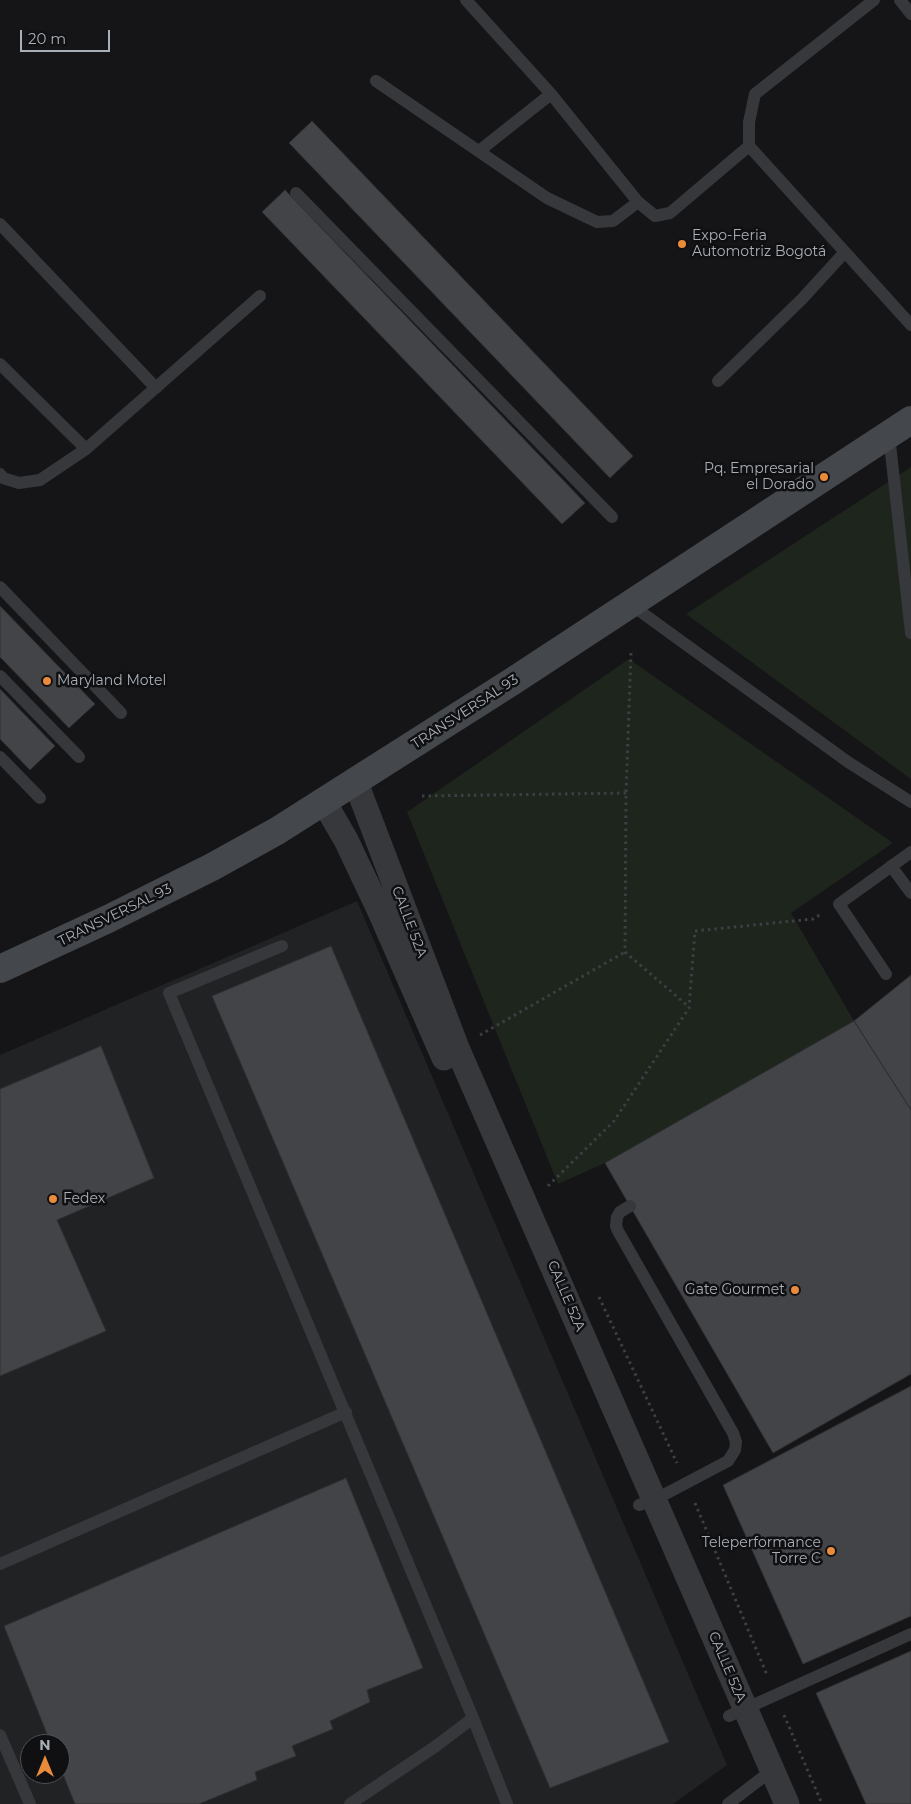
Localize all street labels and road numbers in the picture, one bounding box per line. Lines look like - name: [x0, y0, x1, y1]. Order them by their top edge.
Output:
- street label: TRANSVERSAL 93: [408, 671, 522, 753]
- street label: TRANSVERSAL 93: [56, 880, 174, 950]
- street label: CALLE 52A: [388, 884, 430, 960]
- street label: CALLE 52A: [544, 1258, 588, 1334]
- street label: CALLE 52A: [705, 1629, 749, 1705]

